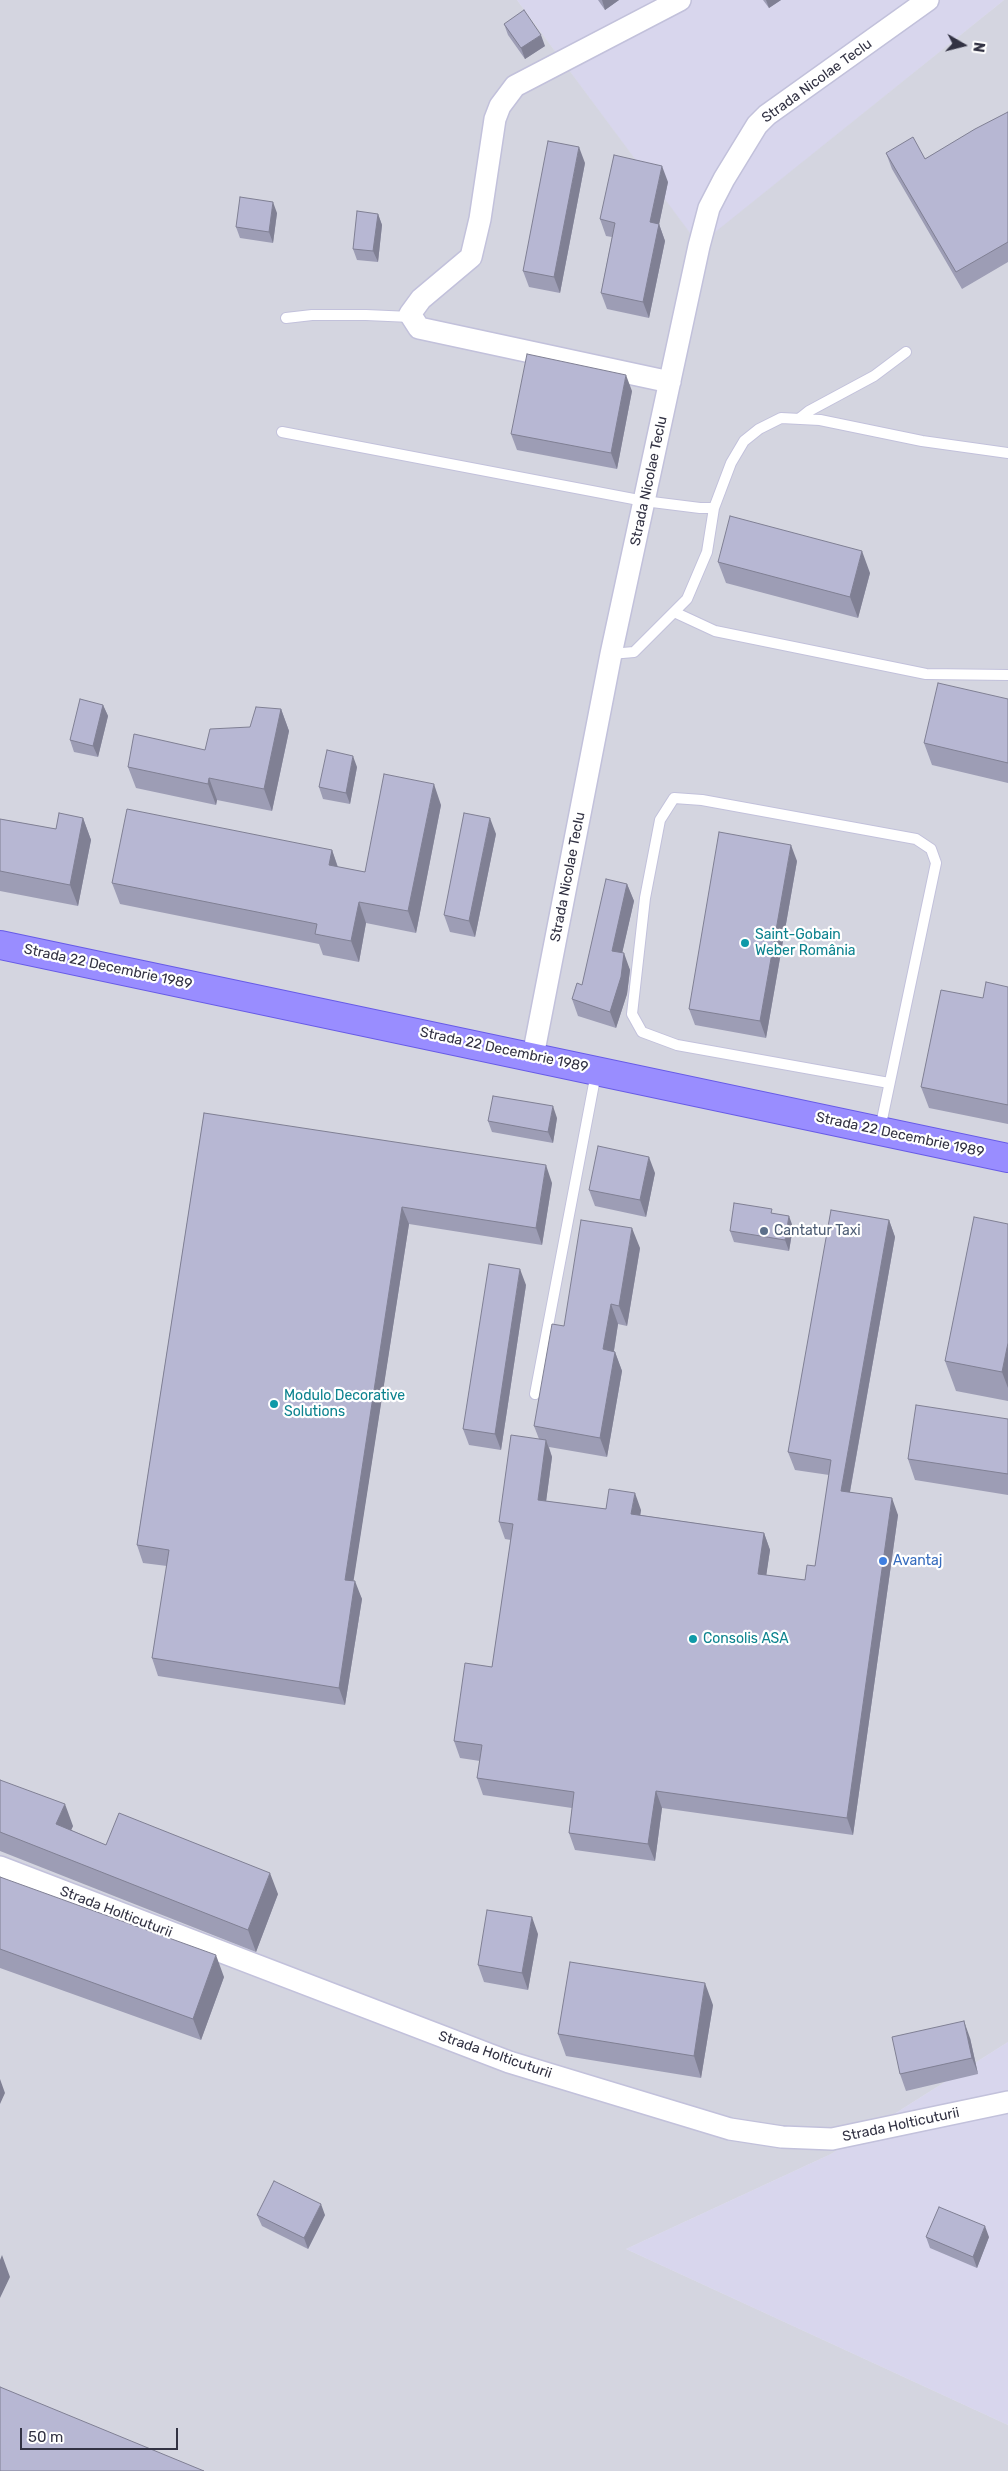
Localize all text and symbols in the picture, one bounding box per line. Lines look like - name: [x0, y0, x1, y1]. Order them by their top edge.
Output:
- north arrow: [938, 20, 988, 70]
- street label: Strada Nicolae Teclu: [759, 35, 875, 127]
- text: N: [969, 41, 987, 53]
- street label: Strada Nicolae Teclu: [627, 415, 671, 547]
- street label: Strada Nicolae Teclu: [547, 811, 589, 943]
- place label: Saint-Gobain Weber România: [755, 927, 856, 960]
- marker: Saint-Gobain Weber România: [739, 937, 751, 949]
- street label: Strada 22 Decembrie 1989: [22, 941, 194, 993]
- street label: Strada 22 Decembrie 1989: [418, 1024, 590, 1076]
- street label: Strada 22 Decembrie 1989: [814, 1109, 986, 1161]
- place label: Cantatur Taxi: [774, 1223, 861, 1239]
- marker: Cantatur Taxi: [758, 1225, 770, 1237]
- place label: Modulo Decorative Solutions: [284, 1388, 405, 1420]
- marker: Modulo Decorative Solutions: [268, 1398, 280, 1410]
- place label: Avantaj: [893, 1553, 942, 1569]
- marker: Avantaj: [877, 1555, 889, 1567]
- place label: Consolis ASA: [703, 1631, 789, 1647]
- marker: Consolis ASA: [687, 1633, 699, 1645]
- street label: Strada Holticuturii: [57, 1883, 175, 1941]
- street label: Strada Holticuturii: [436, 2028, 554, 2082]
- street label: Strada Holticuturii: [841, 2104, 961, 2146]
- scale bar: [22, 2418, 180, 2450]
- text: 50 m: [28, 2428, 63, 2446]

